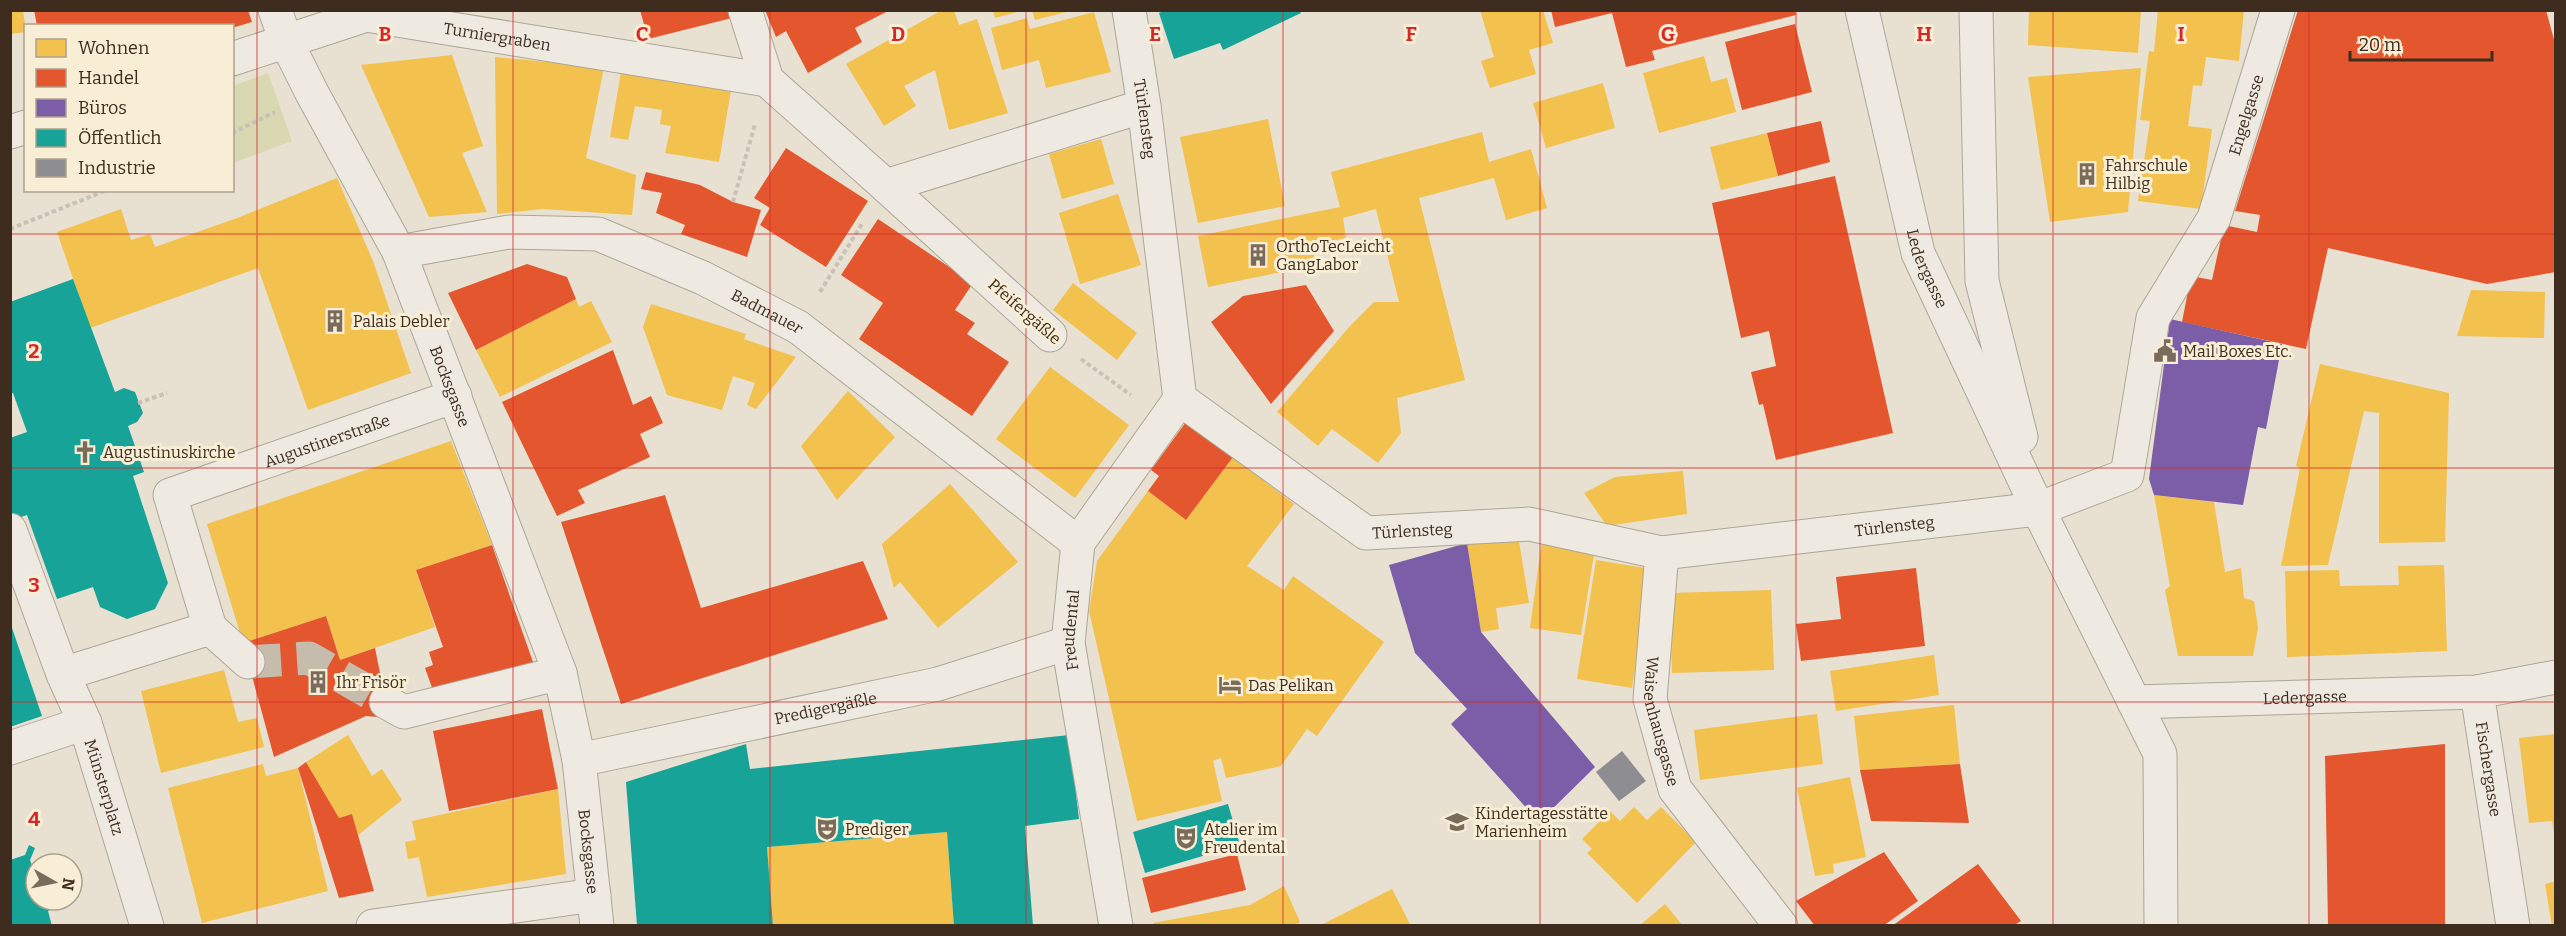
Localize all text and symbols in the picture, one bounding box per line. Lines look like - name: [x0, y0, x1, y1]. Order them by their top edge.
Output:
- street label: Turniergraben: [442, 19, 552, 55]
- text: B: [379, 22, 392, 46]
- text: C: [636, 22, 648, 46]
- text: D: [891, 22, 905, 46]
- text: E: [1149, 22, 1161, 46]
- text: F: [1405, 22, 1417, 46]
- text: G: [1661, 22, 1675, 46]
- text: H: [1916, 22, 1932, 46]
- text: I: [2177, 22, 2185, 46]
- legend: [24, 24, 234, 192]
- scale bar: [2350, 24, 2492, 62]
- text: 20 m: [2359, 34, 2401, 56]
- text: Wohnen: [78, 37, 150, 59]
- text: Handel: [78, 67, 139, 89]
- street label: Engelgasse: [2225, 72, 2268, 158]
- street label: Türlensteg: [1130, 78, 1159, 160]
- text: Büros: [78, 97, 127, 119]
- text: Öffentlich: [78, 127, 161, 149]
- place label: Fahrschule Hilbig: [2105, 156, 2188, 193]
- text: Industrie: [78, 157, 156, 179]
- building icon: Fahrschule Hilbig: [2074, 161, 2100, 187]
- street label: Ledergasse: [1903, 227, 1951, 311]
- place label: OrthoTecLeicht GangLabor: [1276, 237, 1391, 274]
- building icon: OrthoTecLeicht GangLabor: [1245, 242, 1271, 268]
- street label: Pfeifergäßle: [984, 275, 1065, 348]
- street label: Badmauer: [728, 285, 807, 338]
- building icon: Palais Debler: [322, 308, 348, 334]
- place label: Palais Debler: [353, 312, 449, 331]
- public building icon: Mail Boxes Etc.: [2152, 338, 2178, 364]
- text: 2: [28, 339, 40, 363]
- place label: Mail Boxes Etc.: [2183, 342, 2292, 361]
- street label: Bocksgasse: [426, 343, 474, 430]
- street label: Augustinerstraße: [262, 410, 392, 472]
- church icon: Augustinuskirche: [72, 439, 98, 465]
- place label: Augustinuskirche: [103, 443, 235, 462]
- street label: Türlensteg: [1854, 512, 1935, 540]
- street label: Türlensteg: [1372, 519, 1453, 543]
- text: 3: [28, 573, 40, 597]
- street label: Freudental: [1059, 588, 1083, 672]
- street label: Waisenhausgasse: [1640, 655, 1683, 788]
- building icon: Ihr Frisör: [305, 669, 331, 695]
- hotel icon: Das Pelikan: [1217, 672, 1243, 698]
- place label: Ihr Frisör: [336, 673, 406, 692]
- place label: Das Pelikan: [1248, 676, 1334, 695]
- street label: Ledergasse: [2263, 687, 2347, 708]
- street label: Predigergäßle: [773, 688, 879, 728]
- street label: Fischergasse: [2472, 720, 2505, 818]
- street label: Münsterplatz: [80, 737, 128, 838]
- place label: Kindertagesstätte Marienheim: [1475, 804, 1608, 841]
- text: 4: [28, 807, 40, 831]
- street label: Bocksgasse: [574, 808, 602, 895]
- school or university icon: Kindertagesstätte Marienheim: [1444, 809, 1470, 835]
- theatre icon: Prediger: [814, 816, 840, 842]
- place label: Prediger: [845, 820, 909, 839]
- place label: Atelier im Freudental: [1204, 820, 1286, 857]
- theatre icon: Atelier im Freudental: [1173, 825, 1199, 851]
- north arrow: [24, 852, 84, 912]
- text: N: [58, 877, 79, 892]

